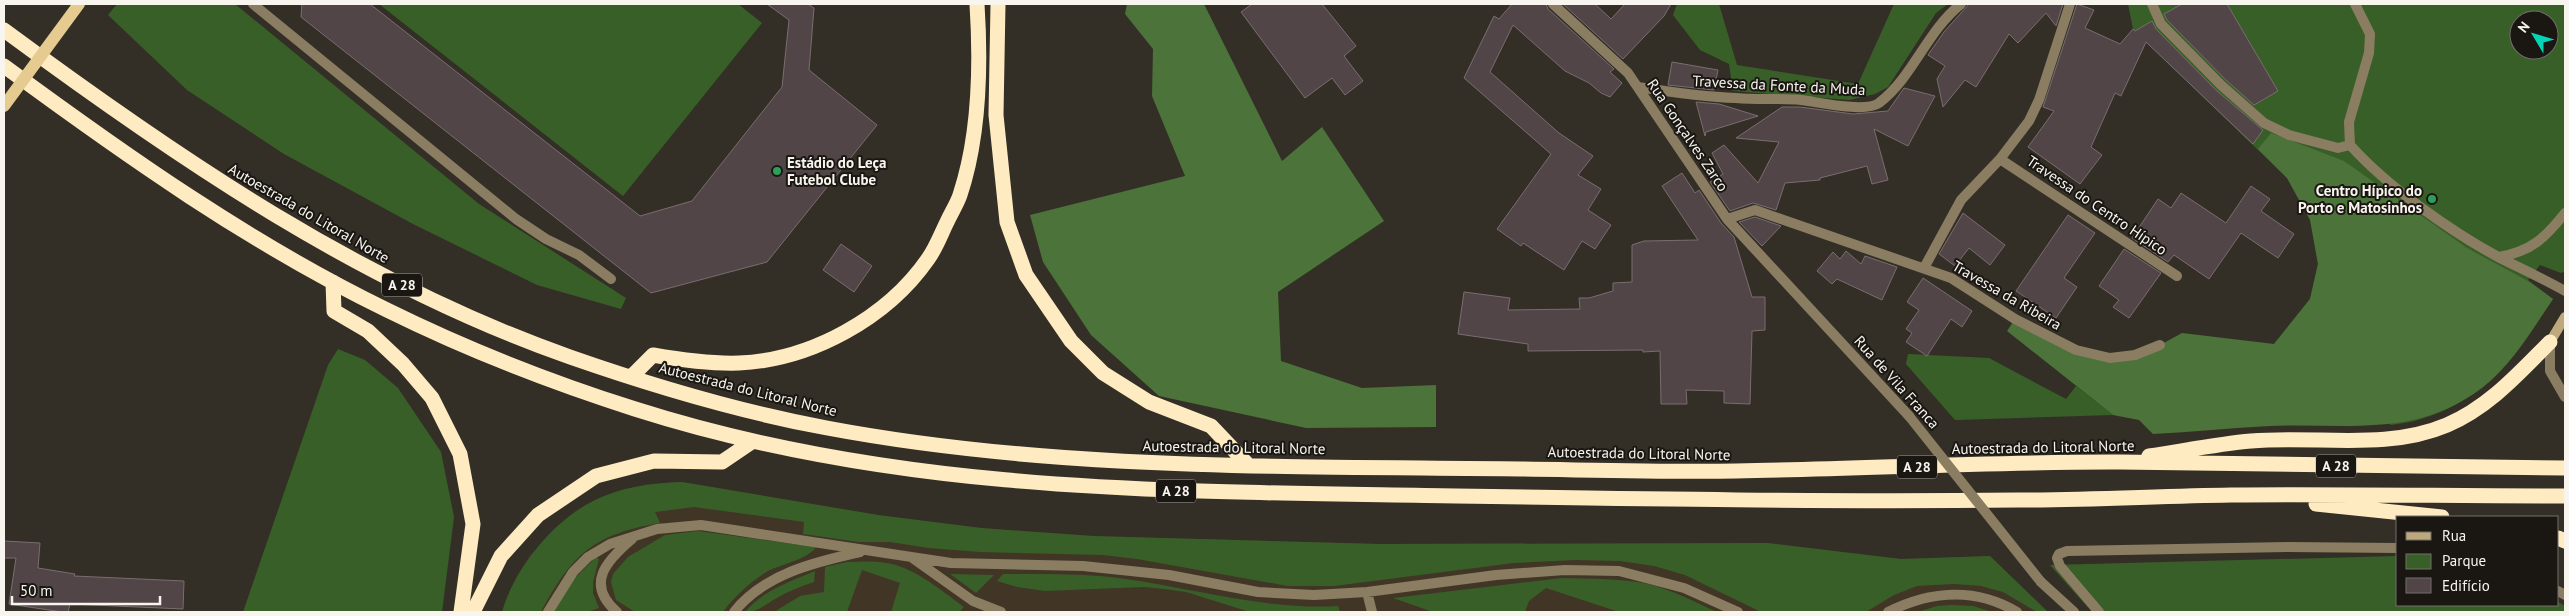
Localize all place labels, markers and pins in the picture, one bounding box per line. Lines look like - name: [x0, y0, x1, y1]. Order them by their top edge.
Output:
- place label: Estádio do Leça Futebol Clube: [787, 153, 886, 189]
- marker: Estádio do Leça Futebol Clube: [771, 165, 783, 177]
- place label: Centro Hípico do Porto e Matosinhos: [2298, 181, 2422, 217]
- marker: Centro Hípico do Porto e Matosinhos: [2426, 193, 2438, 205]

